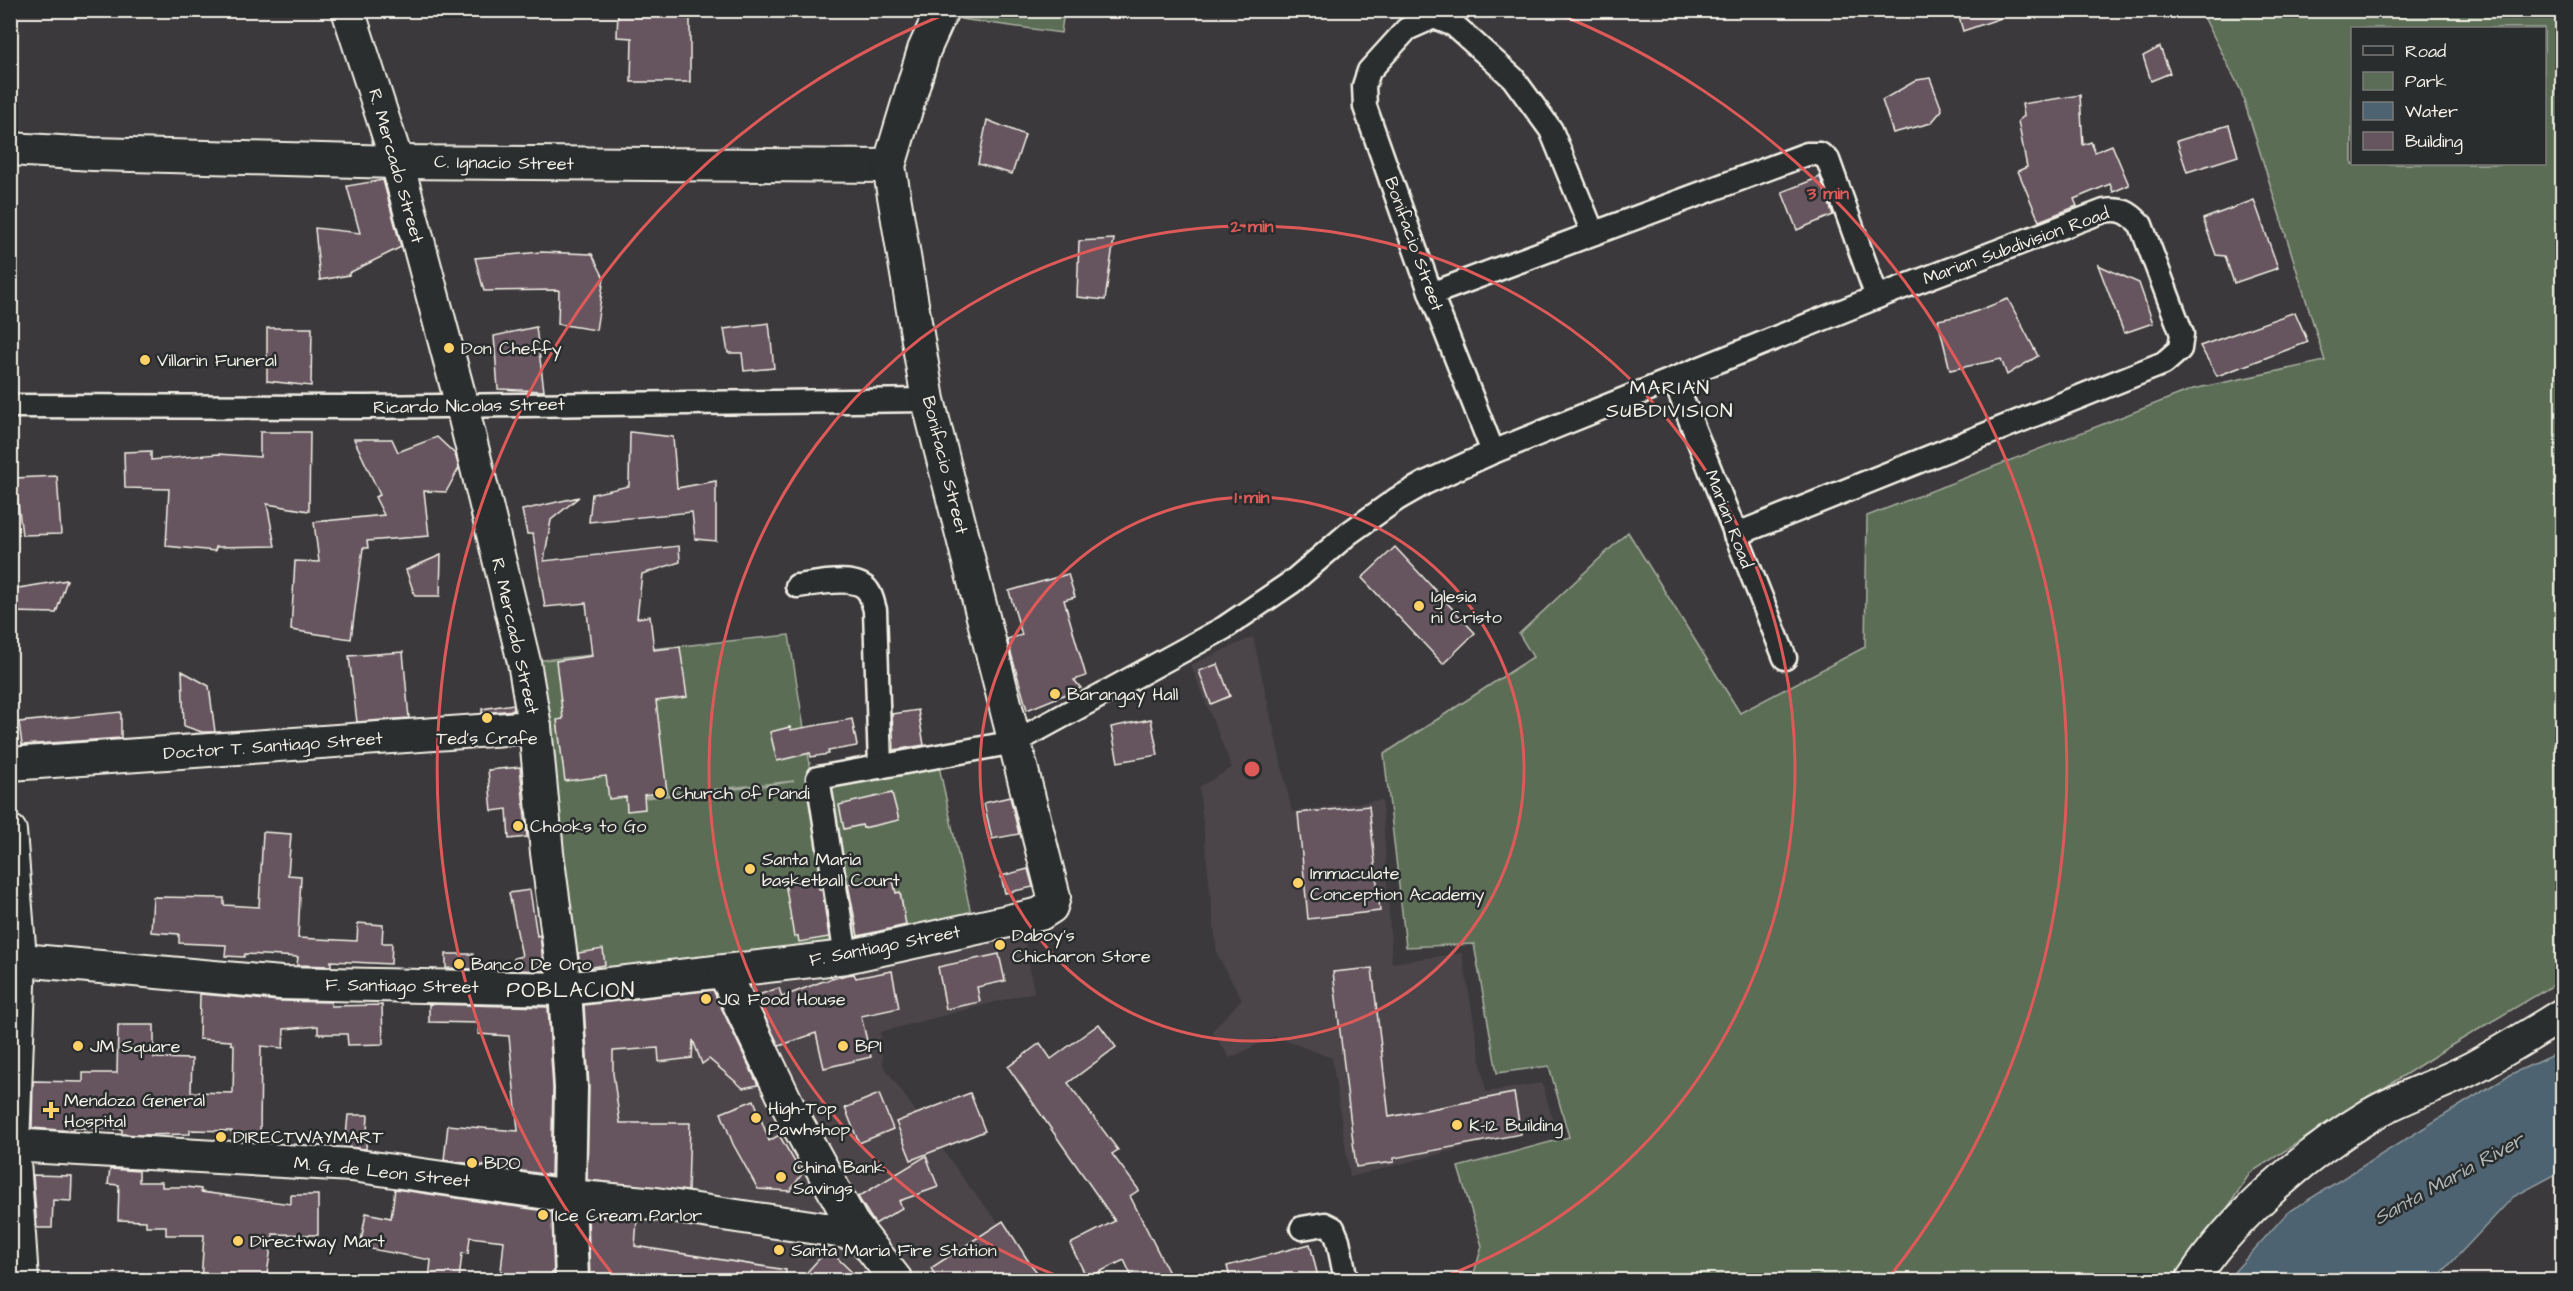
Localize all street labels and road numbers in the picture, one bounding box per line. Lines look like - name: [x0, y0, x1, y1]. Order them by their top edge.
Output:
- street label: R. Mercado Street: [362, 86, 430, 247]
- street label: C. Ignacio Street: [434, 149, 575, 178]
- street label: Bonifacio Street: [1378, 173, 1450, 315]
- street label: Marian Subdivision Road: [1919, 201, 2113, 291]
- street label: Ricardo Nicolas Street: [373, 392, 566, 420]
- street label: Bonifacio Street: [916, 393, 974, 537]
- street label: Marian Road: [1699, 466, 1759, 572]
- street label: R. Mercado Street: [485, 555, 545, 717]
- street label: Doctor T. Santiago Street: [163, 726, 384, 767]
- street label: F. Santiago Street: [807, 919, 963, 974]
- street label: F. Santiago Street: [325, 972, 480, 1001]
- street label: M. G. de Leon Street: [293, 1150, 472, 1194]

